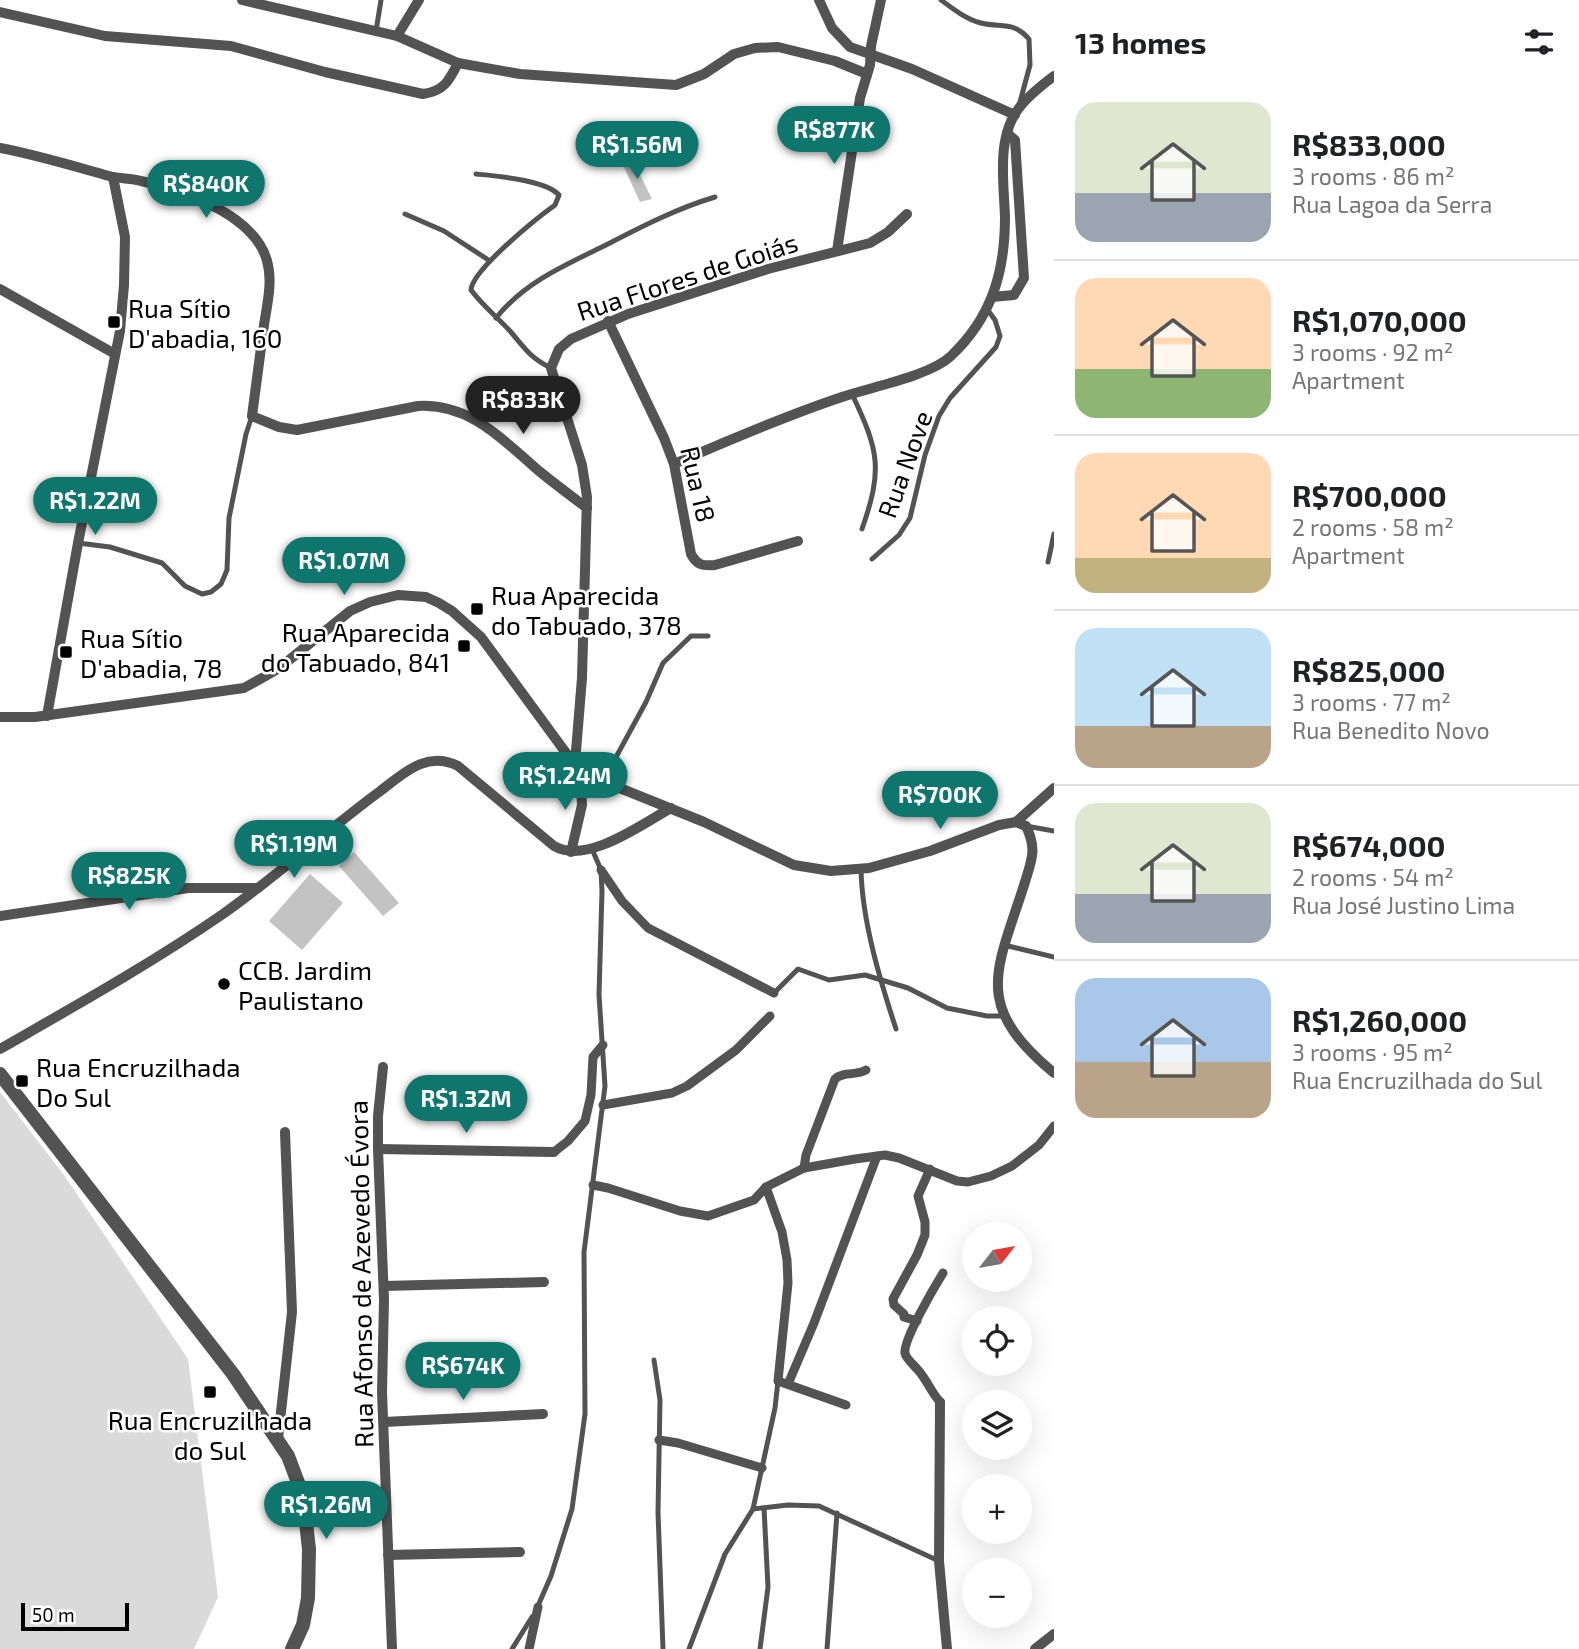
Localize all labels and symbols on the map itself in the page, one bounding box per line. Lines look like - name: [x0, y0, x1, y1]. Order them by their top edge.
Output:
- pin: R$877K: [777, 106, 891, 166]
- pin: R$1.56M: [572, 122, 702, 181]
- pin: R$840K: [149, 160, 263, 220]
- street label: Rua Flores de Goiás: [573, 226, 801, 326]
- place label: Rua Sítio D'abadia, 160: [128, 292, 282, 353]
- marker: Rua Sítio D'abadia, 160: [106, 314, 122, 330]
- pin: R$833K: [466, 376, 580, 436]
- street label: Rua Nove: [870, 406, 938, 522]
- street label: Rua 18: [675, 443, 723, 525]
- pin: R$1.22M: [30, 477, 160, 537]
- pin: R$1.07M: [279, 538, 409, 597]
- place label: Rua Aparecida do Tabuado, 378: [491, 579, 682, 640]
- marker: Rua Aparecida do Tabuado, 378: [469, 601, 485, 617]
- place label: Rua Aparecida do Tabuado, 841: [261, 616, 450, 677]
- place label: Rua Sítio D'abadia, 78: [80, 622, 223, 683]
- marker: Rua Aparecida do Tabuado, 841: [456, 638, 472, 654]
- marker: Rua Sítio D'abadia, 78: [58, 644, 74, 660]
- pin: R$1.24M: [500, 752, 630, 812]
- pin: R$700K: [883, 772, 997, 831]
- pin: R$1.19M: [229, 820, 359, 880]
- pin: R$825K: [72, 852, 186, 912]
- place label: CCB. Jardim Paulistano: [238, 954, 372, 1015]
- marker: CCB. Jardim Paulistano: [216, 976, 232, 992]
- place label: Rua Encruzilhada Do Sul: [36, 1051, 241, 1112]
- marker: Rua Encruzilhada Do Sul: [14, 1073, 30, 1089]
- pin: R$1.32M: [401, 1076, 531, 1135]
- street label: Rua Afonso de Azevedo Évora: [341, 1100, 379, 1448]
- north arrow: [962, 1222, 1032, 1292]
- pin: R$674K: [406, 1342, 520, 1402]
- marker: Rua Encruzilhada do Sul: [202, 1384, 218, 1400]
- place label: Rua Encruzilhada do Sul: [108, 1404, 312, 1465]
- pin: R$1.26M: [261, 1482, 391, 1541]
- scale bar: [21, 1600, 130, 1632]

